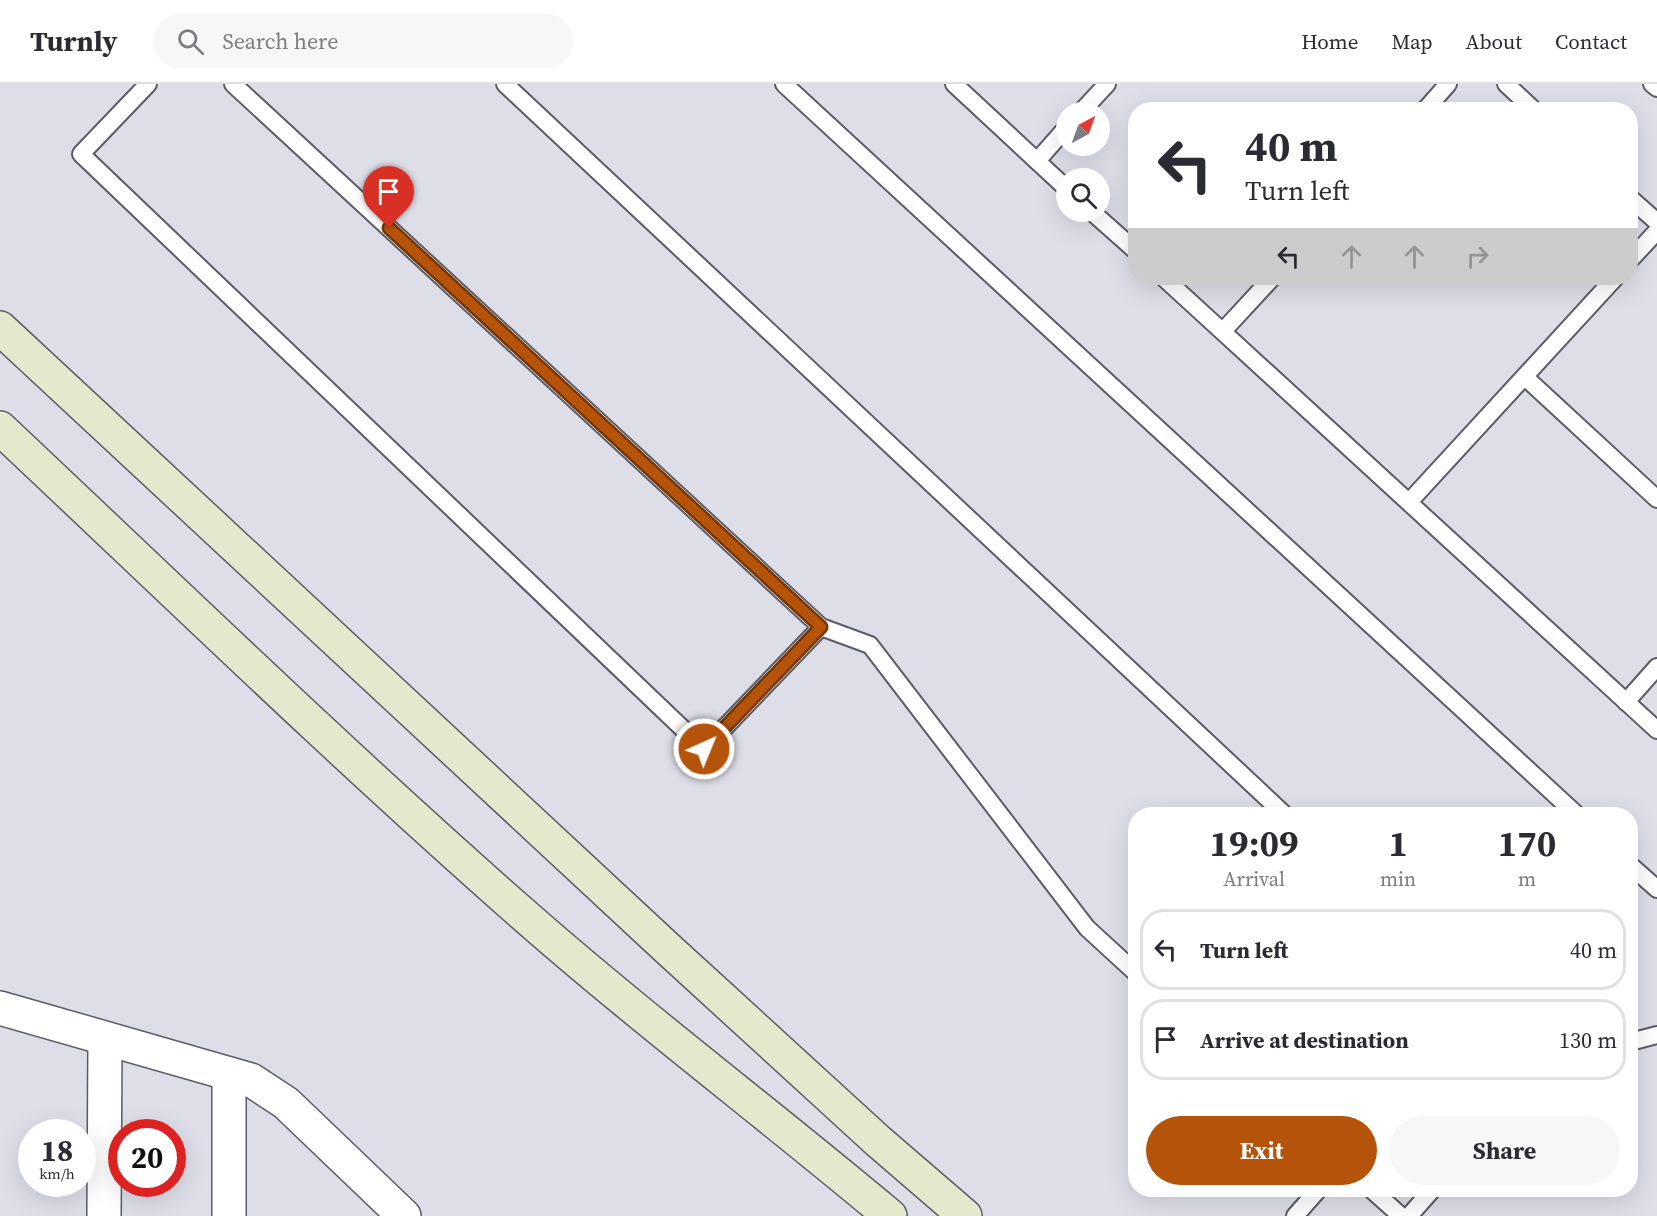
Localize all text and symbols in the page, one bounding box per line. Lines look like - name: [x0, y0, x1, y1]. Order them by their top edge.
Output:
- search box: [153, 14, 573, 68]
- text: Turnly: [30, 22, 117, 60]
- icon: search: [174, 25, 207, 58]
- text: Search here: [222, 26, 338, 56]
- text: Home: [1301, 27, 1359, 56]
- text: Map: [1392, 27, 1433, 56]
- text: About: [1466, 27, 1522, 56]
- text: Contact: [1555, 27, 1627, 56]
- north arrow: [1056, 102, 1110, 156]
- map controls: [1056, 102, 1110, 222]
- text: 40 m: [1245, 117, 1338, 175]
- icon: left: [1146, 126, 1224, 204]
- pin: [363, 166, 414, 228]
- button: search: [1056, 168, 1110, 222]
- text: Turn left: [1245, 172, 1349, 209]
- icon: arrive: [372, 175, 405, 208]
- icon: left: [1272, 240, 1305, 273]
- icon: ahead: [1335, 240, 1368, 273]
- icon: ahead: [1398, 240, 1431, 273]
- icon: right: [1461, 240, 1494, 273]
- position arrow: [672, 717, 736, 781]
- text: 19:09: [1210, 819, 1298, 868]
- text: 1: [1388, 819, 1408, 868]
- text: 170: [1498, 819, 1556, 868]
- text: Arrival: [1223, 865, 1285, 893]
- text: min: [1380, 865, 1416, 893]
- text: m: [1518, 865, 1536, 893]
- icon: left: [1149, 933, 1182, 966]
- text: Turn left: [1200, 935, 1288, 965]
- text: 40 m: [1570, 935, 1617, 965]
- icon: arrive: [1149, 1023, 1182, 1056]
- text: Arrive at destination: [1200, 1025, 1409, 1055]
- text: 130 m: [1559, 1025, 1617, 1055]
- button: Exit: [1146, 1116, 1377, 1185]
- button: Share: [1389, 1116, 1620, 1185]
- speed limit sign: 20: [108, 1119, 186, 1197]
- text: 18: [41, 1130, 73, 1171]
- text: km/h: [39, 1163, 75, 1184]

